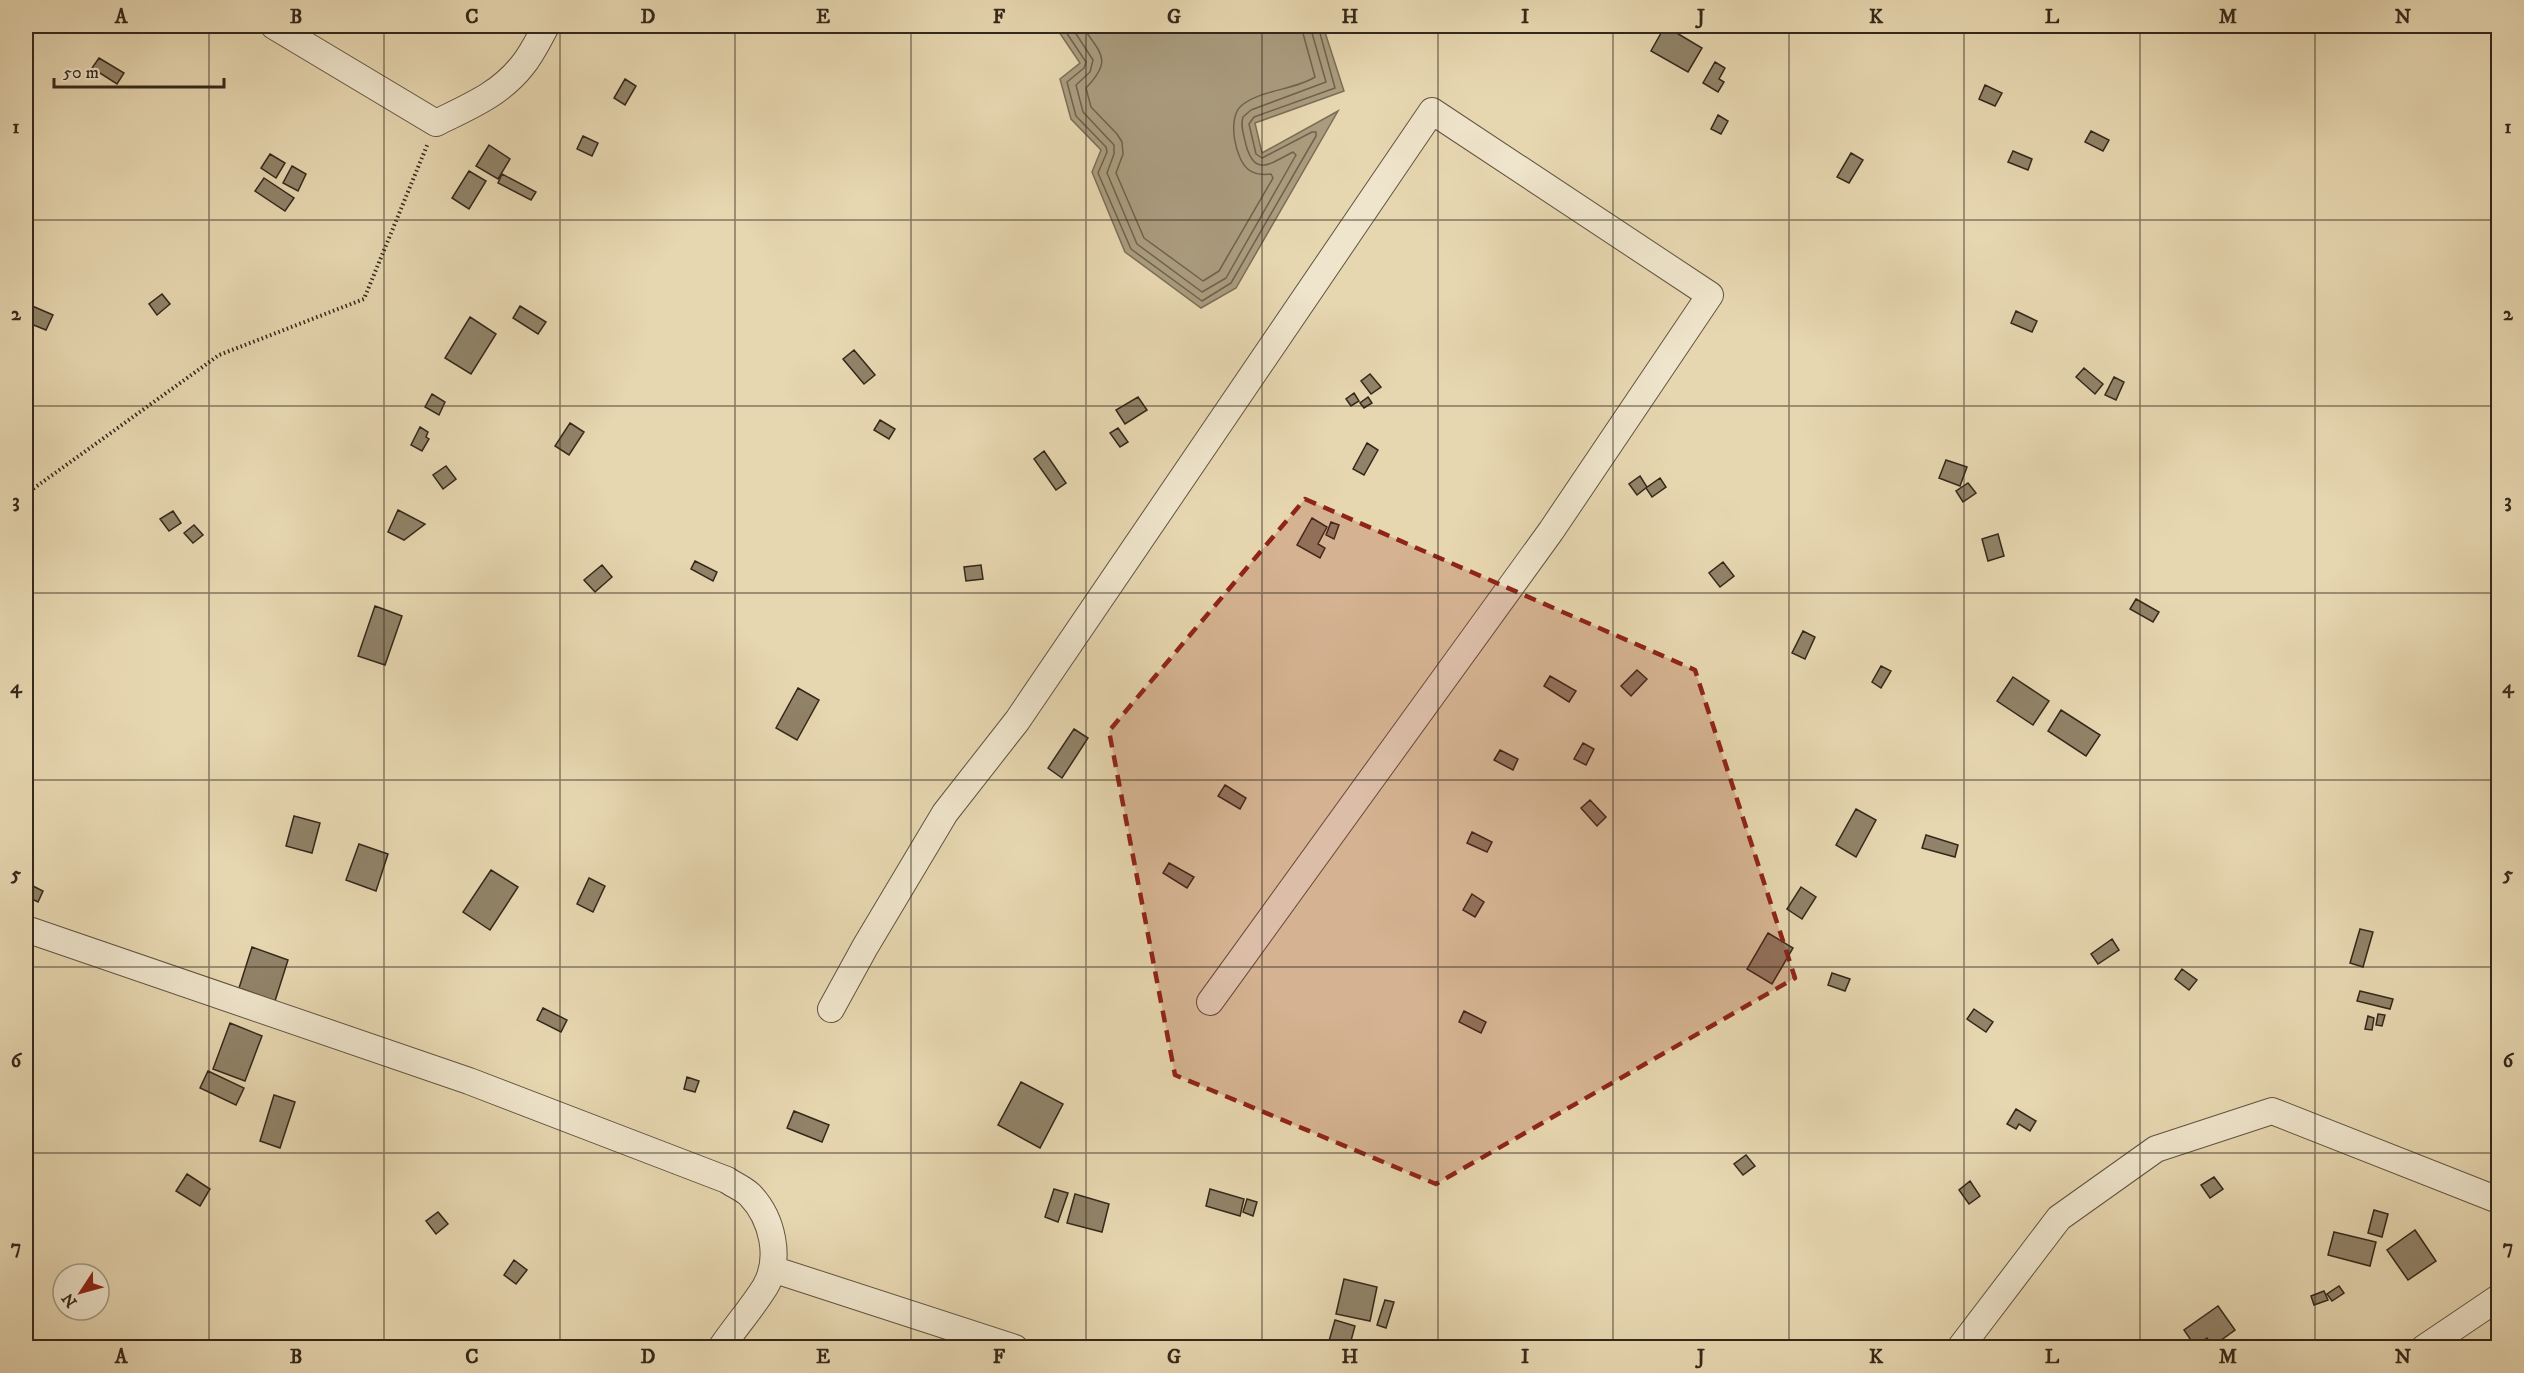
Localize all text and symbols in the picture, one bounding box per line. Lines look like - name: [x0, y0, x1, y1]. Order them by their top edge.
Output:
- text: A: [114, 5, 129, 30]
- text: B: [290, 5, 302, 30]
- text: C: [465, 5, 479, 30]
- text: D: [641, 5, 656, 30]
- text: E: [816, 5, 830, 30]
- text: F: [993, 5, 1006, 30]
- text: G: [1167, 5, 1181, 30]
- text: H: [1342, 5, 1359, 30]
- text: I: [1521, 5, 1529, 30]
- text: J: [1695, 5, 1705, 30]
- text: K: [1869, 5, 1884, 30]
- text: L: [2045, 5, 2060, 30]
- text: M: [2219, 5, 2237, 30]
- text: N: [2395, 5, 2412, 30]
- scale bar: [54, 51, 224, 89]
- text: 50 m: [63, 62, 99, 84]
- text: 1: [12, 115, 20, 140]
- text: 1: [2504, 115, 2512, 140]
- text: 2: [11, 302, 22, 327]
- text: 2: [2503, 302, 2514, 327]
- text: 3: [12, 489, 20, 514]
- text: 3: [2504, 489, 2512, 514]
- text: 4: [10, 675, 23, 700]
- text: 4: [2502, 675, 2515, 700]
- text: 5: [10, 862, 21, 887]
- text: 5: [2502, 862, 2513, 887]
- text: 6: [11, 1049, 23, 1074]
- text: 6: [2503, 1049, 2515, 1074]
- text: 7: [11, 1235, 21, 1260]
- text: 7: [2503, 1235, 2513, 1260]
- north arrow: [51, 1262, 111, 1322]
- text: N: [58, 1289, 82, 1311]
- text: A: [114, 1345, 129, 1370]
- text: B: [290, 1345, 302, 1370]
- text: C: [465, 1345, 479, 1370]
- text: D: [641, 1345, 656, 1370]
- text: E: [816, 1345, 830, 1370]
- text: F: [993, 1345, 1006, 1370]
- text: G: [1167, 1345, 1181, 1370]
- text: H: [1342, 1345, 1359, 1370]
- text: I: [1521, 1345, 1529, 1370]
- text: J: [1695, 1345, 1705, 1370]
- text: K: [1869, 1345, 1884, 1370]
- text: L: [2045, 1345, 2060, 1370]
- text: M: [2219, 1345, 2237, 1370]
- text: N: [2395, 1345, 2412, 1370]

